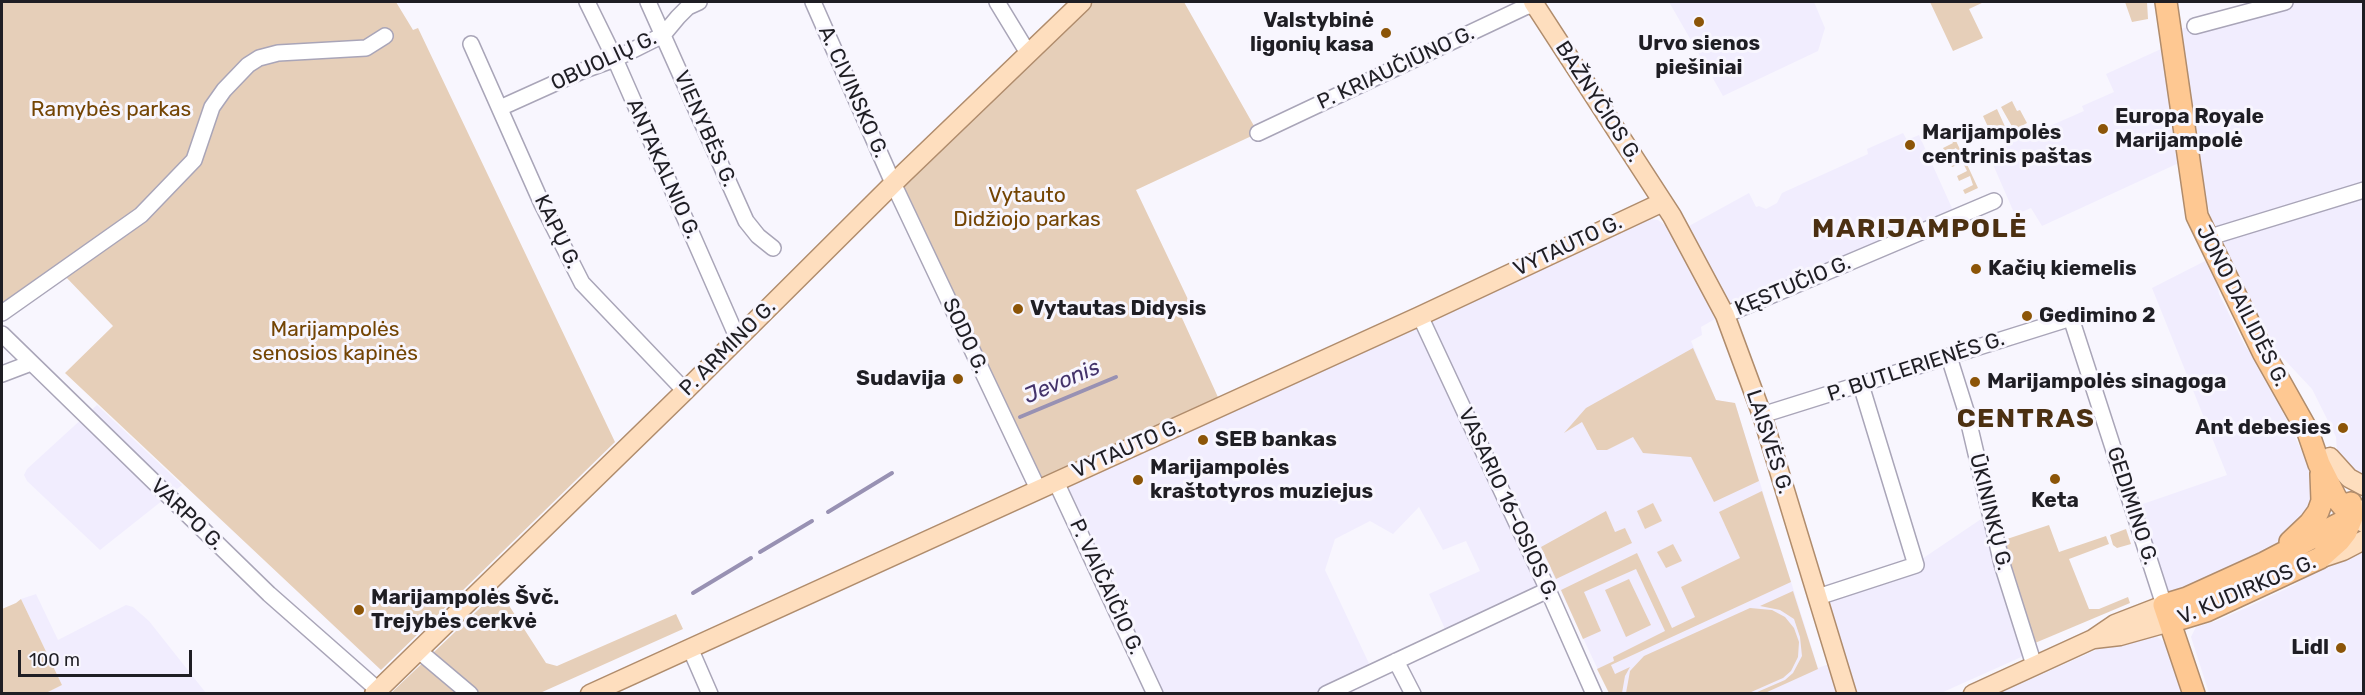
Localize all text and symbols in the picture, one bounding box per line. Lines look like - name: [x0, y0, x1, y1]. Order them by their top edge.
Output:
- place label: Valstybinė ligonių kasa: [1250, 8, 1374, 58]
- marker: Urvo sienos piešiniai: [1692, 15, 1706, 29]
- street label: P. KRIAUČIŪNO G.: [1313, 21, 1479, 115]
- street label: A. CIVINSKO G.: [813, 22, 893, 162]
- street label: OBUOLIŲ G.: [547, 26, 661, 96]
- marker: Valstybinė ligonių kasa: [1379, 26, 1393, 40]
- place label: Urvo sienos piešiniai: [1638, 31, 1760, 81]
- street label: BAŽNYČIOS G.: [1549, 37, 1647, 167]
- street label: VIENYBĖS G.: [668, 67, 742, 191]
- street label: ANTAKALNIO G.: [621, 95, 705, 243]
- park label: Ramybės parkas: [31, 97, 191, 123]
- place label: Europa Royale Marijampolė: [2115, 104, 2264, 154]
- place label: Marijampolės centrinis paštas: [1922, 120, 2092, 170]
- marker: Europa Royale Marijampolė: [2096, 122, 2110, 136]
- marker: Marijampolės centrinis paštas: [1903, 138, 1917, 152]
- park label: Vytauto Didžiojo parkas: [953, 183, 1101, 233]
- street label: KAPŲ G.: [528, 191, 586, 273]
- street label: VYTAUTO G.: [1510, 210, 1626, 282]
- district label: MARIJAMPOLĖ: [1812, 213, 2028, 245]
- street label: JONO DAILIDĖS G.: [2190, 221, 2294, 391]
- street label: KĘSTUČIO G.: [1731, 250, 1855, 322]
- place label: Kačių kiemelis: [1988, 256, 2137, 282]
- marker: Kačių kiemelis: [1969, 262, 1983, 276]
- street label: SODO G.: [937, 294, 993, 378]
- street label: P. ARMINO G.: [675, 295, 781, 401]
- place label: Vytautas Didysis: [1030, 296, 1206, 322]
- marker: Vytautas Didysis: [1011, 302, 1025, 316]
- place label: Gedimino 2: [2039, 303, 2156, 329]
- marker: Gedimino 2: [2020, 309, 2034, 323]
- park label: Marijampolės senosios kapinės: [252, 317, 418, 367]
- street label: P. BUTLERIENĖS G.: [1824, 326, 2008, 408]
- water label: Jevonis: [1020, 354, 1104, 410]
- place label: Sudavija: [856, 366, 946, 392]
- place label: Marijampolės sinagoga: [1987, 369, 2226, 395]
- marker: Sudavija: [951, 372, 965, 386]
- marker: Marijampolės sinagoga: [1968, 375, 1982, 389]
- street label: LAISVĖS G.: [1740, 387, 1798, 497]
- district label: CENTRAS: [1957, 403, 2095, 435]
- street label: VASARIO 16-OSIOS G.: [1452, 404, 1564, 604]
- street label: VYTAUTO G.: [1068, 414, 1186, 484]
- place label: Ant debesies: [2195, 415, 2331, 441]
- marker: Ant debesies: [2336, 421, 2350, 435]
- place label: SEB bankas: [1215, 427, 1337, 453]
- marker: SEB bankas: [1196, 433, 1210, 447]
- street label: GEDIMINO G.: [2101, 444, 2163, 568]
- street label: ŪKININKŲ G.: [1963, 451, 2017, 573]
- place label: Marijampolės kraštotyros muziejus: [1150, 455, 1373, 505]
- marker: Keta: [2048, 472, 2062, 486]
- marker: Marijampolės kraštotyros muziejus: [1131, 473, 1145, 487]
- street label: VARPO G.: [145, 474, 229, 556]
- place label: Keta: [2031, 488, 2079, 514]
- street label: P. VAIČAIČIO G.: [1064, 515, 1148, 659]
- street label: V. KUDIRKOS G.: [2174, 550, 2320, 630]
- place label: Marijampolės Švč. Trejybės cerkvė: [371, 585, 559, 635]
- marker: Marijampolės Švč. Trejybės cerkvė: [352, 603, 366, 617]
- place label: Lidl: [2291, 635, 2329, 661]
- scale bar: [21, 638, 195, 676]
- marker: Lidl: [2334, 641, 2348, 655]
- text: 100 m: [29, 649, 80, 671]

